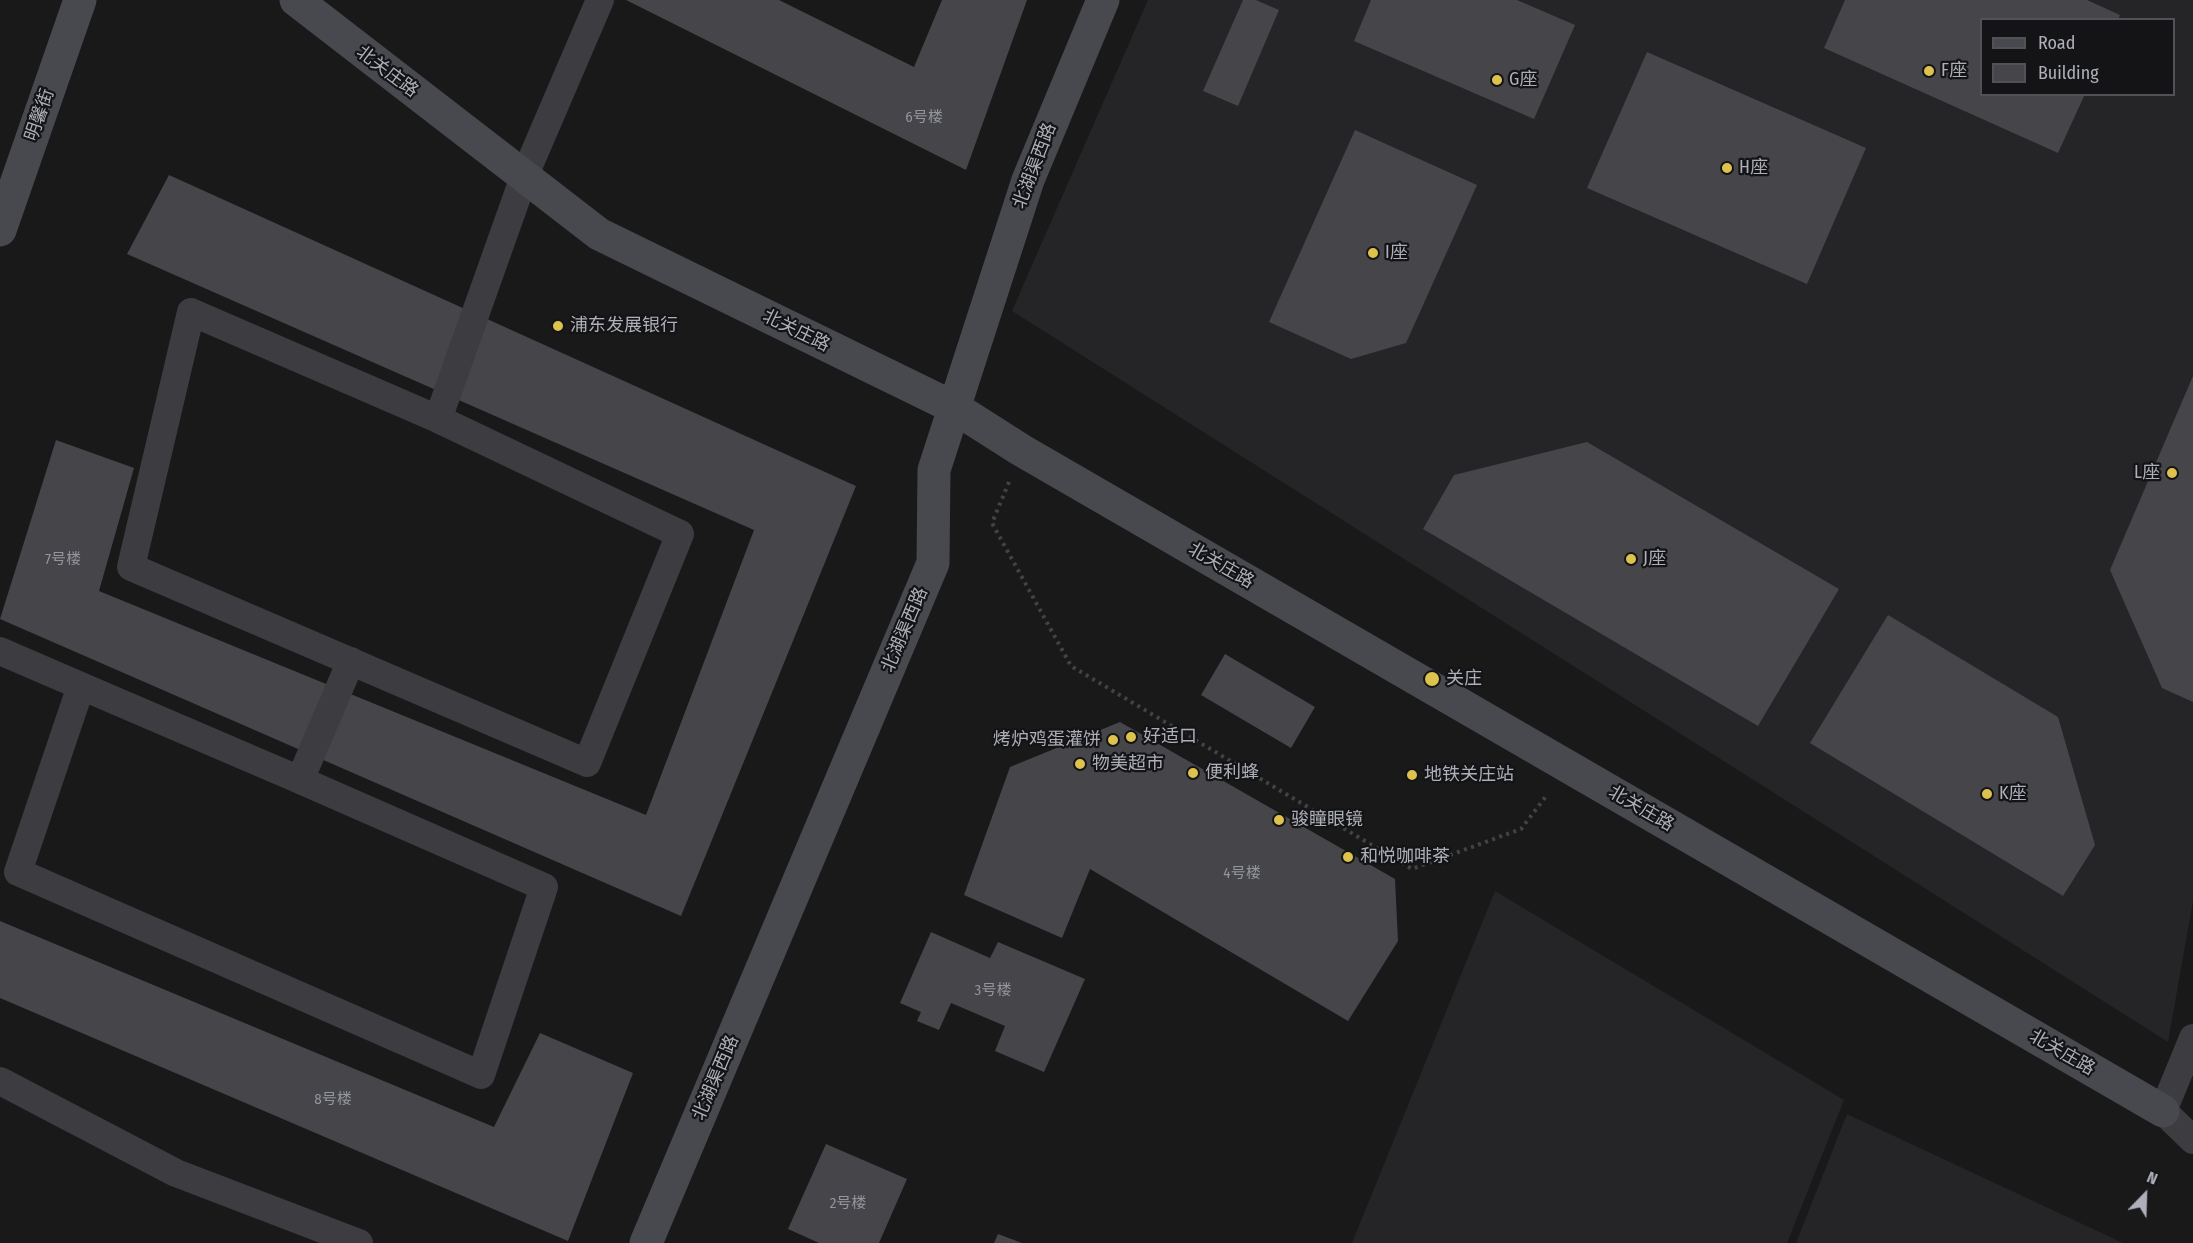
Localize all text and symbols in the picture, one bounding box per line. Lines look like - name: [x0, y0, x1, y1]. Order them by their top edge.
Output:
- legend: [1980, 18, 2175, 96]
- text: Road: [2038, 32, 2075, 54]
- street label: 北关庄路: [352, 42, 422, 102]
- place label: F座: [1941, 60, 1967, 82]
- text: Building: [2038, 62, 2099, 84]
- marker: F座: [1922, 64, 1936, 78]
- place label: G座: [1509, 69, 1537, 91]
- marker: G座: [1490, 73, 1504, 87]
- street label: 明馨街: [21, 86, 59, 144]
- house number: 6号楼: [905, 109, 943, 127]
- street label: 北湖渠西路: [1009, 120, 1061, 212]
- place label: H座: [1739, 157, 1768, 179]
- marker: H座: [1720, 161, 1734, 175]
- place label: I座: [1385, 242, 1408, 264]
- marker: I座: [1366, 246, 1380, 260]
- street label: 北关庄路: [759, 306, 833, 356]
- place label: 浦东发展银行: [570, 315, 678, 337]
- marker: 浦东发展银行: [551, 319, 565, 333]
- place label: L座: [2134, 462, 2160, 484]
- marker: L座: [2165, 466, 2179, 480]
- street label: 北关庄路: [1184, 539, 1258, 593]
- place label: J座: [1643, 548, 1666, 570]
- house number: 7号楼: [45, 551, 81, 569]
- marker: J座: [1624, 552, 1638, 566]
- street label: 北湖渠西路: [877, 584, 933, 676]
- place label: 关庄: [1446, 668, 1482, 690]
- marker: 关庄: [1423, 670, 1441, 688]
- place label: 好适口: [1143, 726, 1197, 748]
- place label: 烤炉鸡蛋灌饼: [993, 729, 1101, 751]
- marker: 好适口: [1124, 730, 1138, 744]
- marker: 烤炉鸡蛋灌饼: [1106, 733, 1120, 747]
- place label: 物美超市: [1092, 753, 1164, 775]
- marker: 物美超市: [1073, 757, 1087, 771]
- place label: 便利蜂: [1205, 762, 1259, 784]
- place label: 地铁关庄站: [1424, 764, 1514, 786]
- marker: 便利蜂: [1186, 766, 1200, 780]
- marker: 地铁关庄站: [1405, 768, 1419, 782]
- street label: 北关庄路: [1604, 782, 1678, 836]
- place label: K座: [1999, 783, 2027, 805]
- marker: K座: [1980, 787, 1994, 801]
- place label: 骏瞳眼镜: [1291, 809, 1363, 831]
- marker: 骏瞳眼镜: [1272, 813, 1286, 827]
- place label: 和悦咖啡茶: [1360, 846, 1450, 868]
- marker: 和悦咖啡茶: [1341, 850, 1355, 864]
- house number: 4号楼: [1223, 865, 1261, 883]
- house number: 3号楼: [975, 982, 1011, 1000]
- street label: 北关庄路: [2025, 1026, 2099, 1080]
- street label: 北湖渠西路: [688, 1032, 744, 1124]
- house number: 8号楼: [314, 1091, 352, 1109]
- north arrow: [2115, 1165, 2175, 1225]
- text: N: [2144, 1167, 2160, 1189]
- house number: 2号楼: [830, 1195, 866, 1213]

